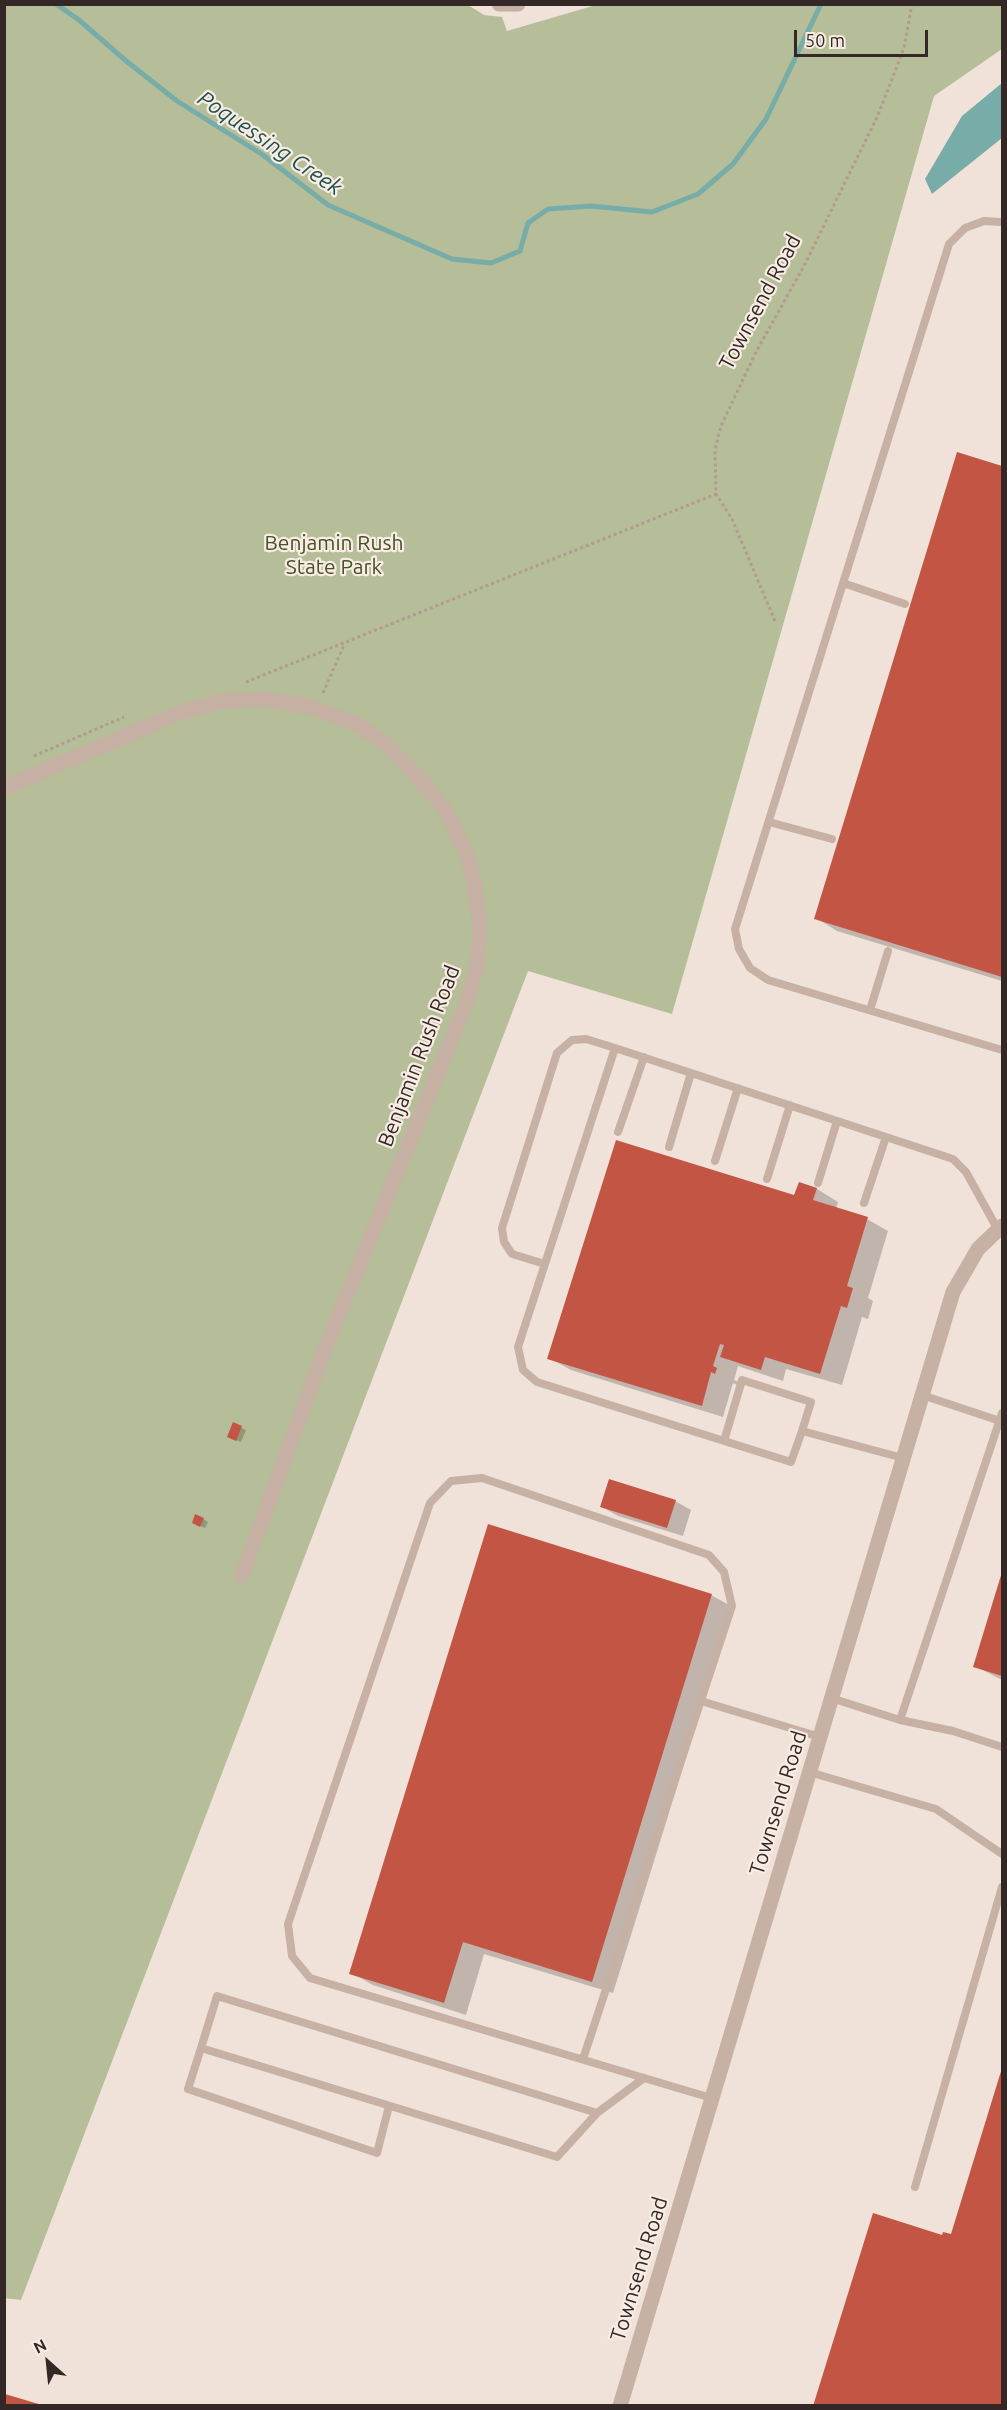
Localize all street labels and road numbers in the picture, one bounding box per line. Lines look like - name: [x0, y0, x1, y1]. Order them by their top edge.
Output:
- street label: Townsend Road: [714, 230, 806, 374]
- street label: Benjamin Rush Road: [373, 962, 465, 1150]
- street label: Townsend Road: [744, 1728, 812, 1878]
- street label: Townsend Road: [605, 2194, 673, 2344]

